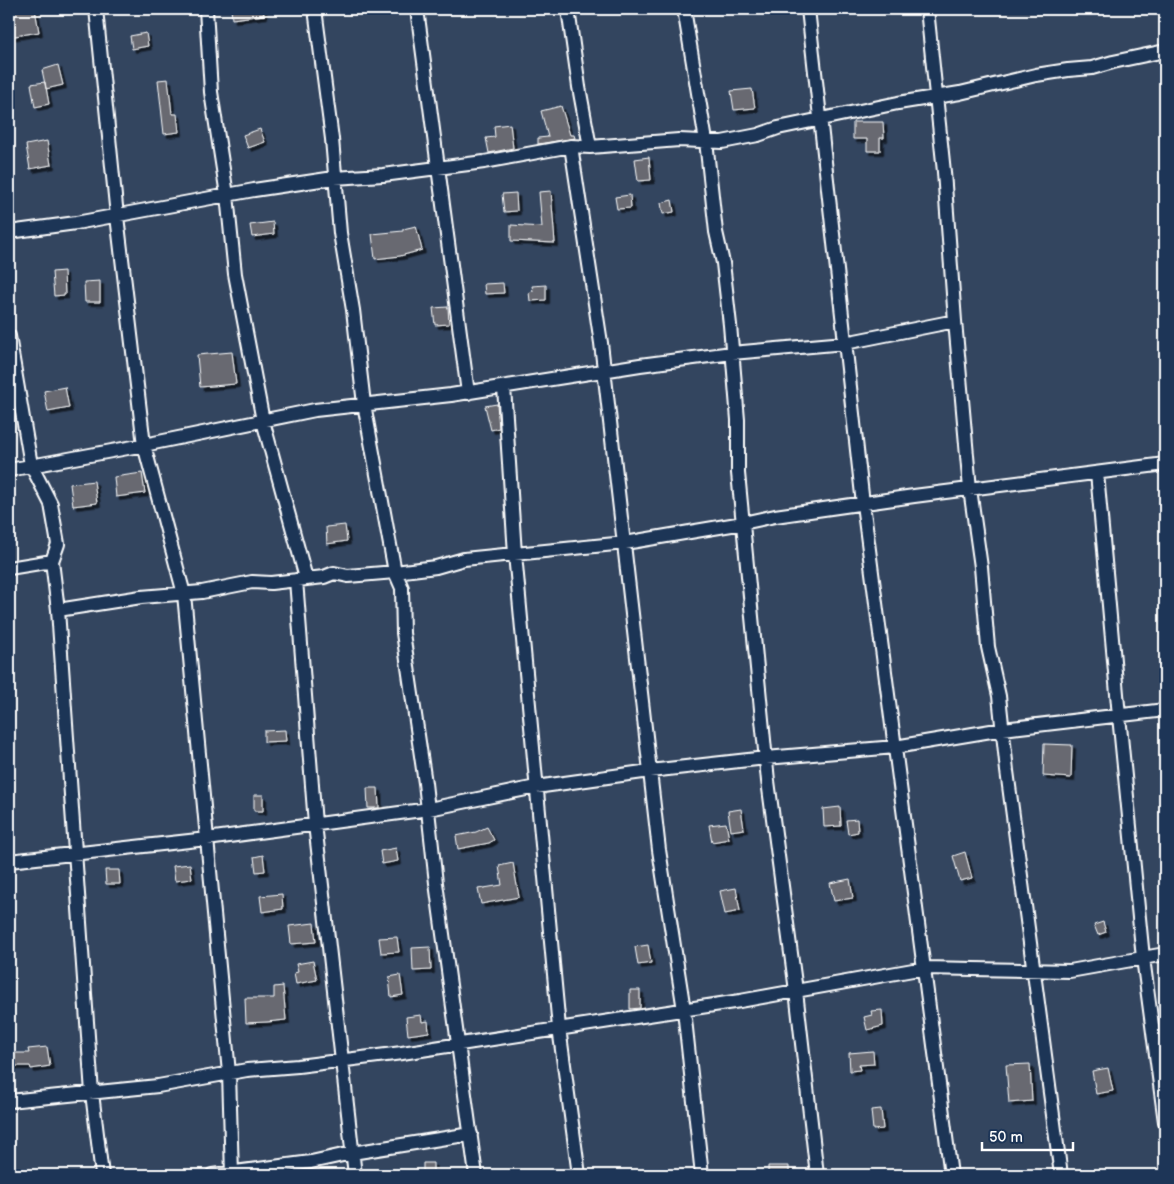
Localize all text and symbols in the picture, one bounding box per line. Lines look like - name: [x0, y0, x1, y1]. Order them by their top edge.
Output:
- scale bar: [982, 1119, 1073, 1151]
- text: 50 m: [989, 1128, 1023, 1147]

